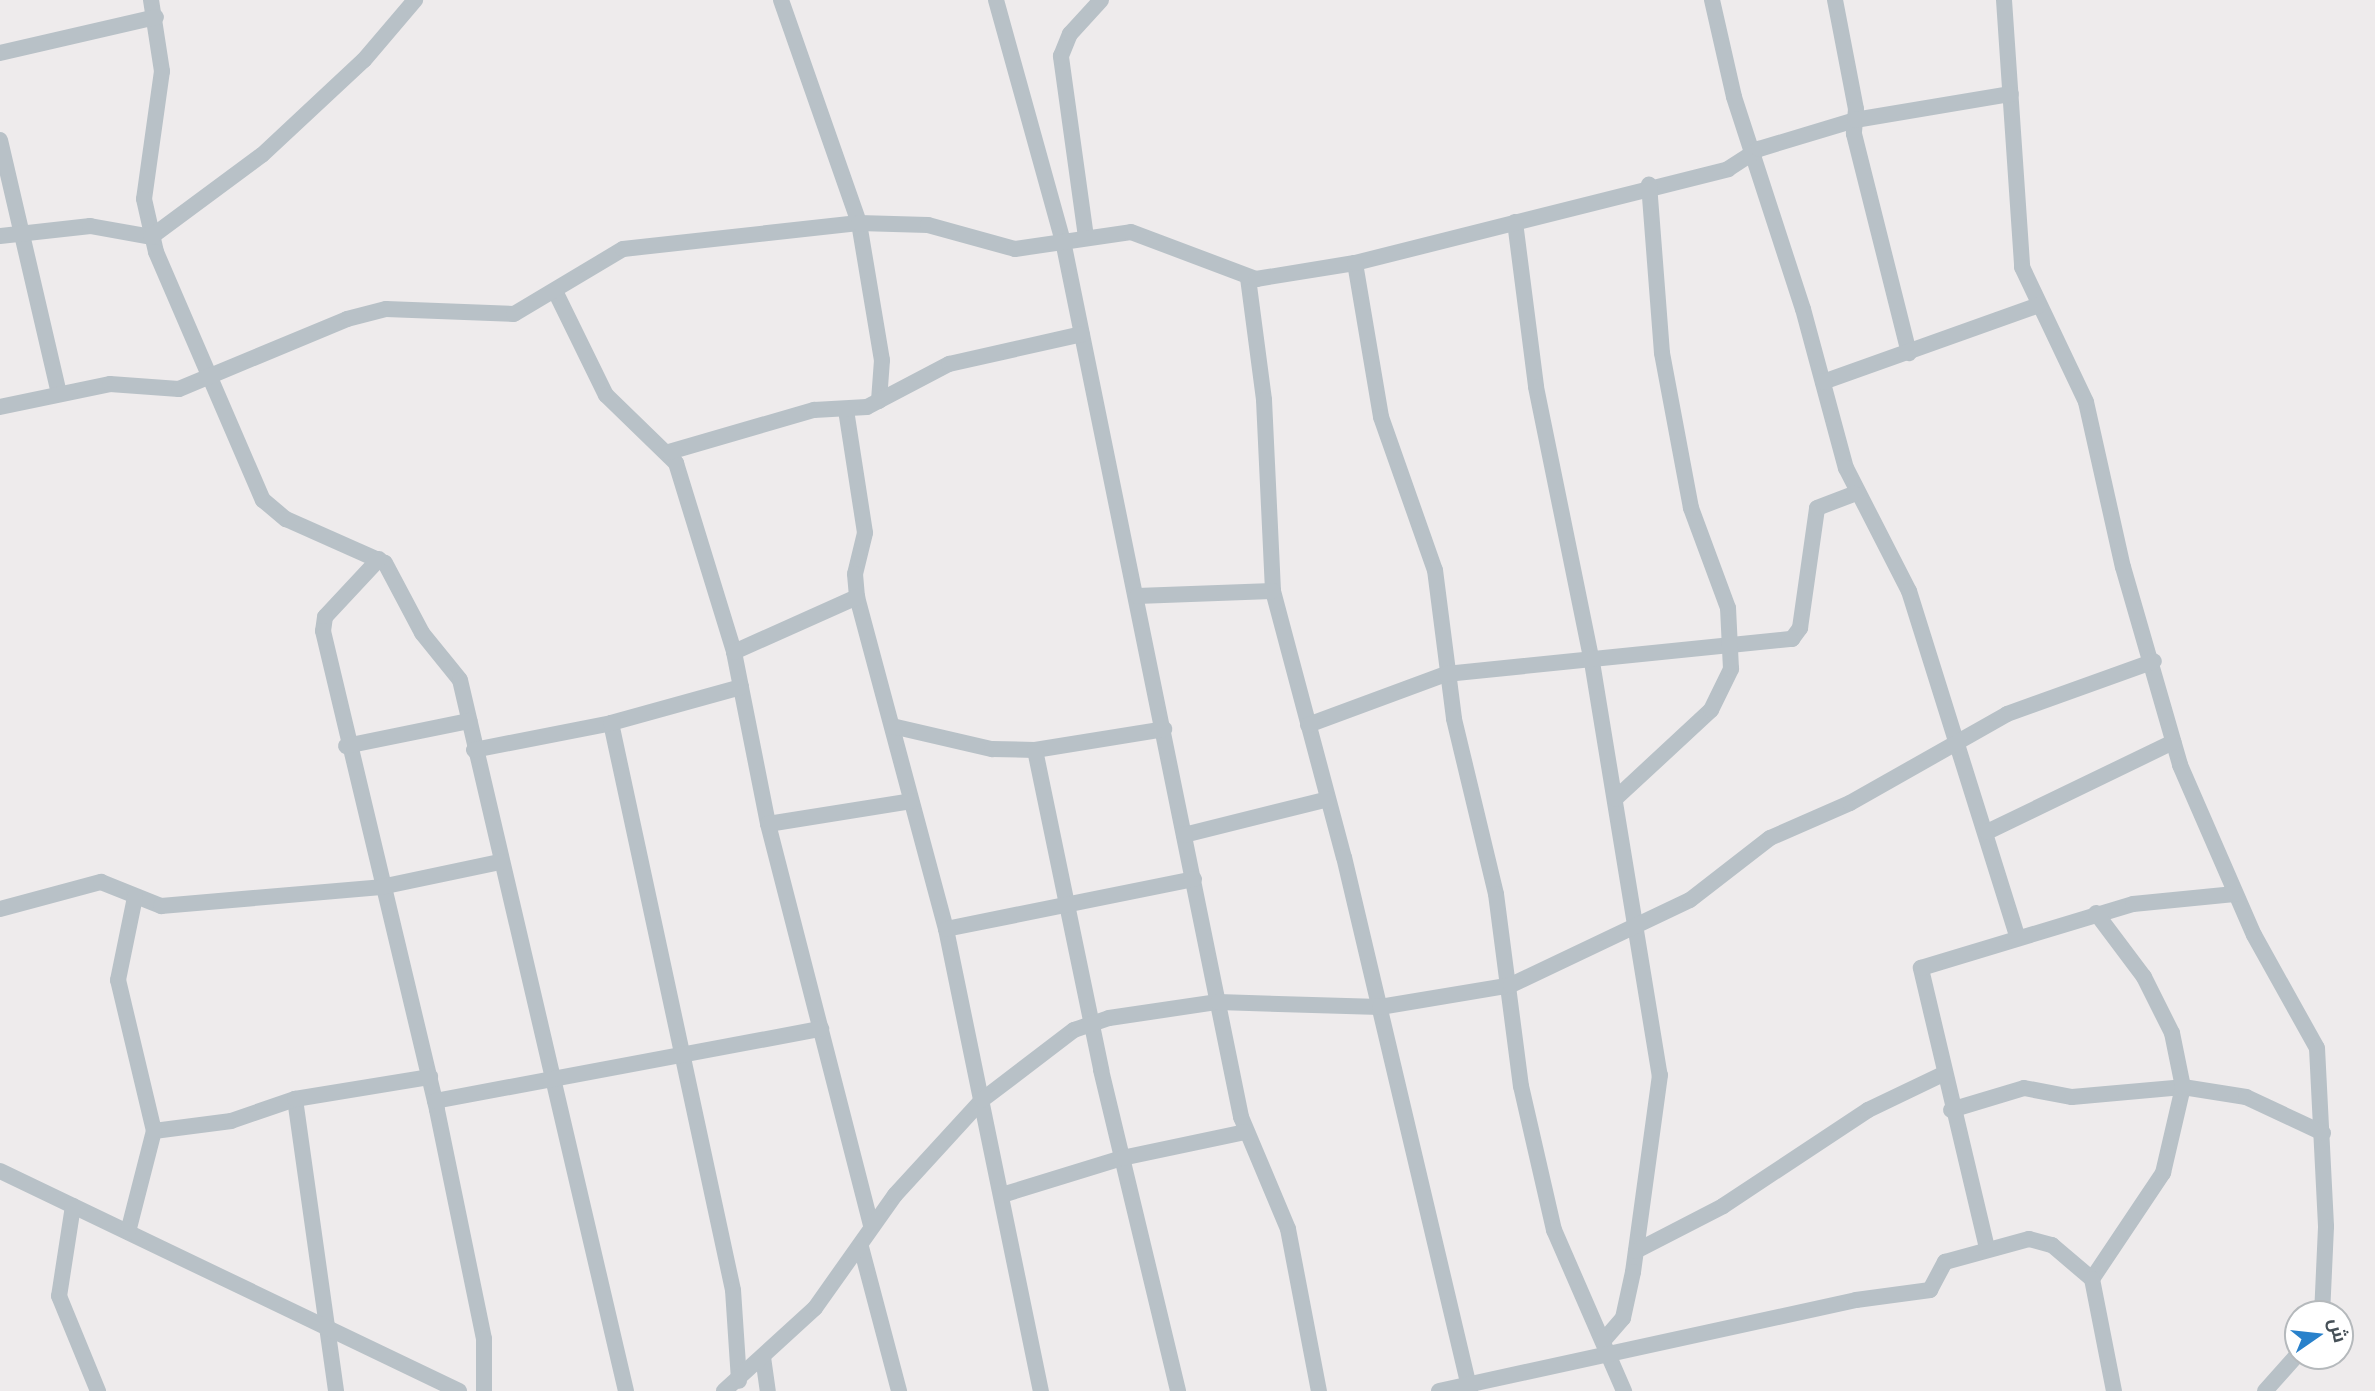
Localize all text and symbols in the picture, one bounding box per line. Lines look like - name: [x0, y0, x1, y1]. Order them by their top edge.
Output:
- north arrow: [2284, 1300, 2354, 1370]
- text: ش: [2324, 1316, 2352, 1345]

